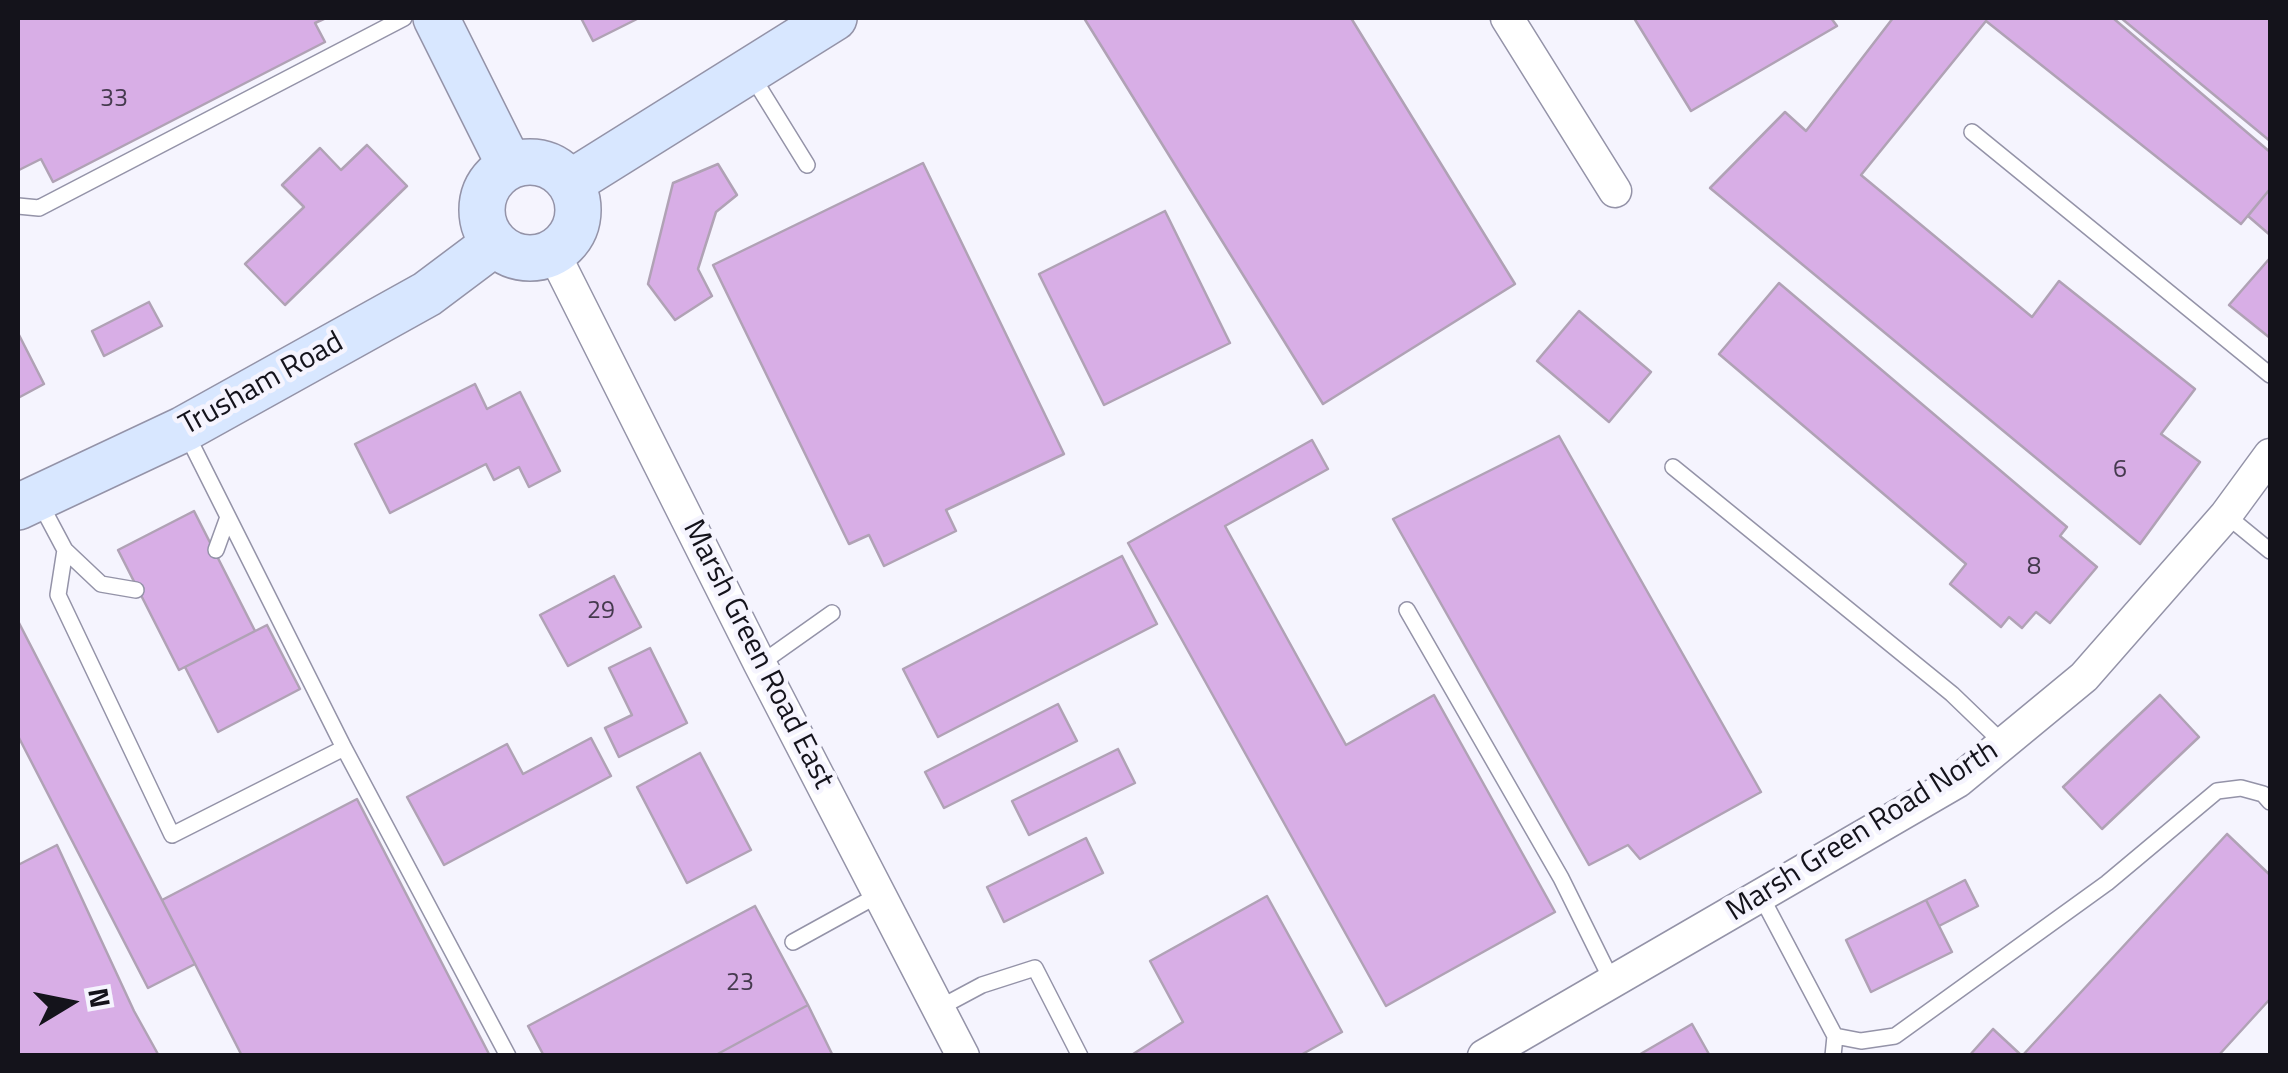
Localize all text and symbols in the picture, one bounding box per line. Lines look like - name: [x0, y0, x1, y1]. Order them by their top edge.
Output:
- house number: 33: [100, 85, 128, 115]
- street label: Trusham Road: [174, 325, 350, 445]
- house number: 6: [2113, 456, 2127, 486]
- street label: Marsh Green Road East: [674, 515, 840, 795]
- house number: 8: [2027, 553, 2041, 583]
- house number: 29: [587, 597, 615, 627]
- street label: Marsh Green Road North: [1721, 734, 2005, 930]
- north arrow: [20, 953, 120, 1053]
- house number: 23: [726, 969, 754, 999]
- text: N: [77, 984, 123, 1011]

